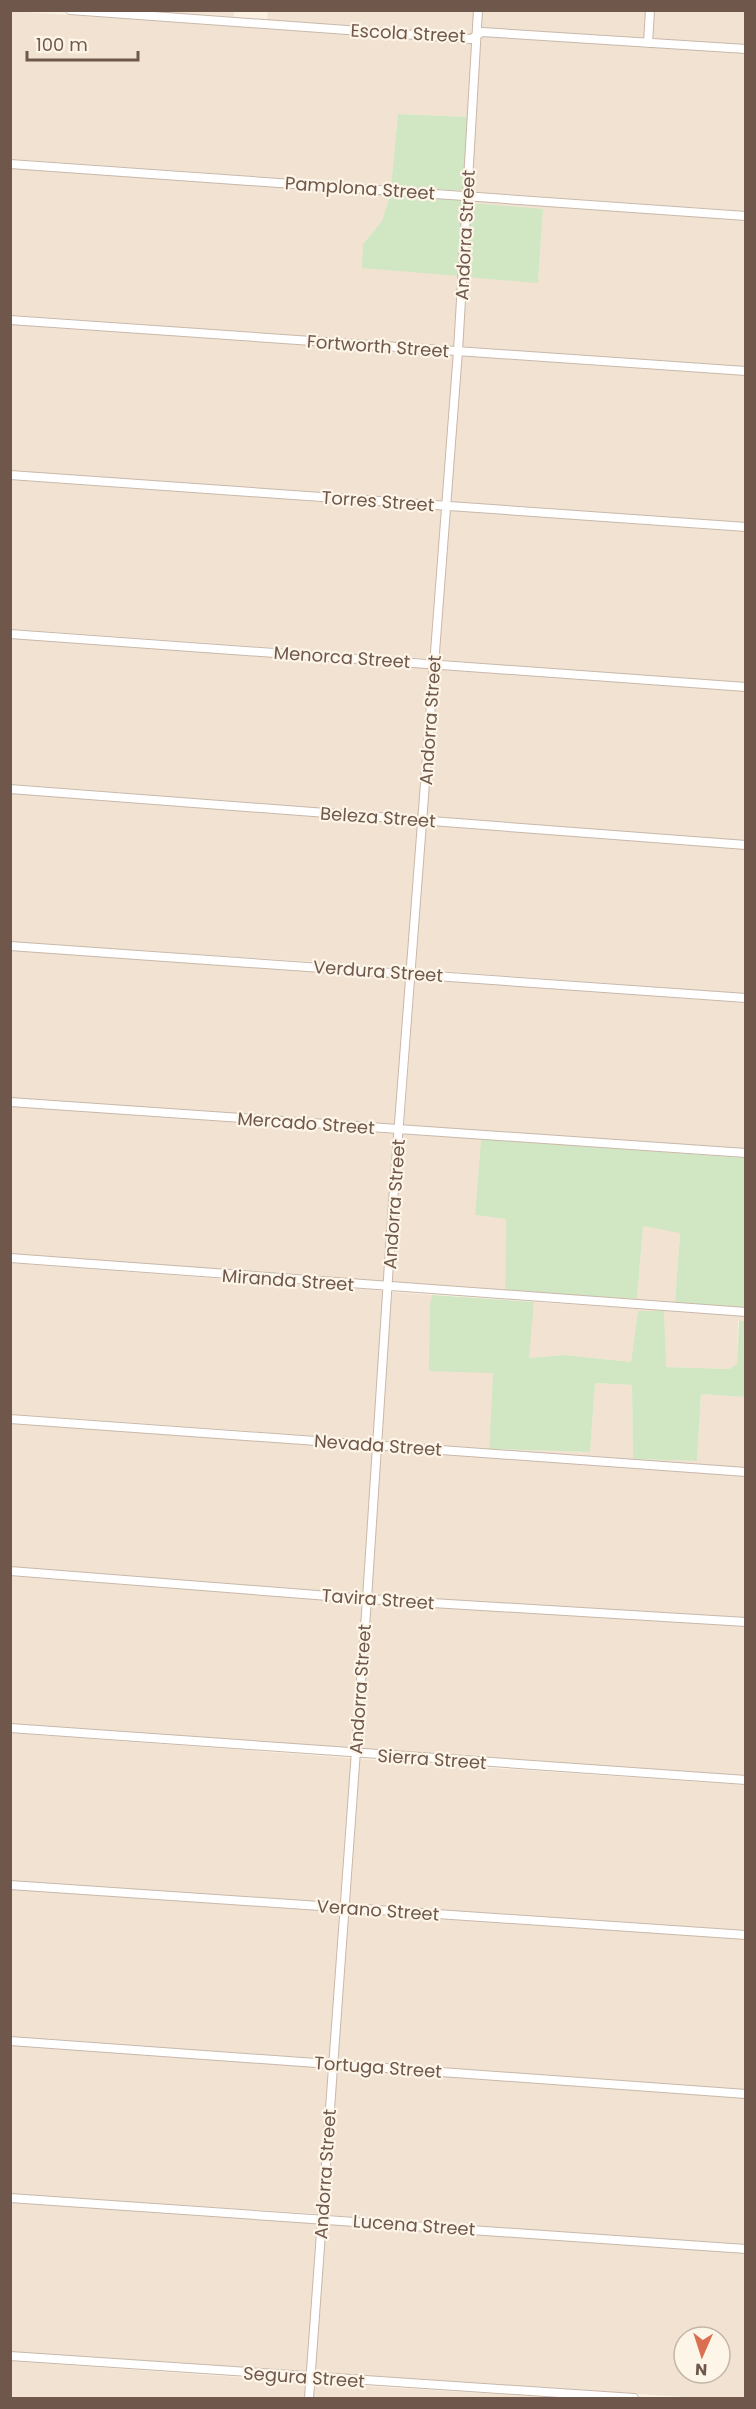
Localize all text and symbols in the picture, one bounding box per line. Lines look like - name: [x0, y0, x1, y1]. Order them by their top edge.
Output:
- street label: Escola Street: [350, 18, 466, 48]
- scale bar: [27, 24, 138, 62]
- text: 100 m: [36, 32, 88, 57]
- street label: Andorra Street: [449, 169, 481, 301]
- street label: Pamplona Street: [284, 170, 436, 206]
- street label: Fortworth Street: [306, 329, 450, 363]
- street label: Torres Street: [321, 485, 435, 517]
- street label: Menorca Street: [273, 640, 411, 674]
- street label: Andorra Street: [413, 654, 447, 786]
- street label: Beleza Street: [319, 800, 437, 834]
- street label: Verdura Street: [312, 954, 444, 988]
- street label: Mercado Street: [236, 1106, 376, 1140]
- street label: Andorra Street: [377, 1138, 411, 1270]
- street label: Miranda Street: [221, 1263, 355, 1297]
- street label: Nevada Street: [313, 1428, 443, 1462]
- street label: Tavira Street: [321, 1583, 435, 1615]
- street label: Andorra Street: [343, 1623, 377, 1755]
- street label: Sierra Street: [377, 1743, 487, 1775]
- street label: Verano Street: [316, 1893, 440, 1927]
- street label: Tortuga Street: [313, 2050, 443, 2084]
- street label: Andorra Street: [308, 2108, 342, 2240]
- street label: Lucena Street: [352, 2208, 476, 2242]
- north arrow: [672, 2325, 732, 2385]
- text: N: [695, 2358, 708, 2381]
- street label: Segura Street: [242, 2360, 366, 2394]

